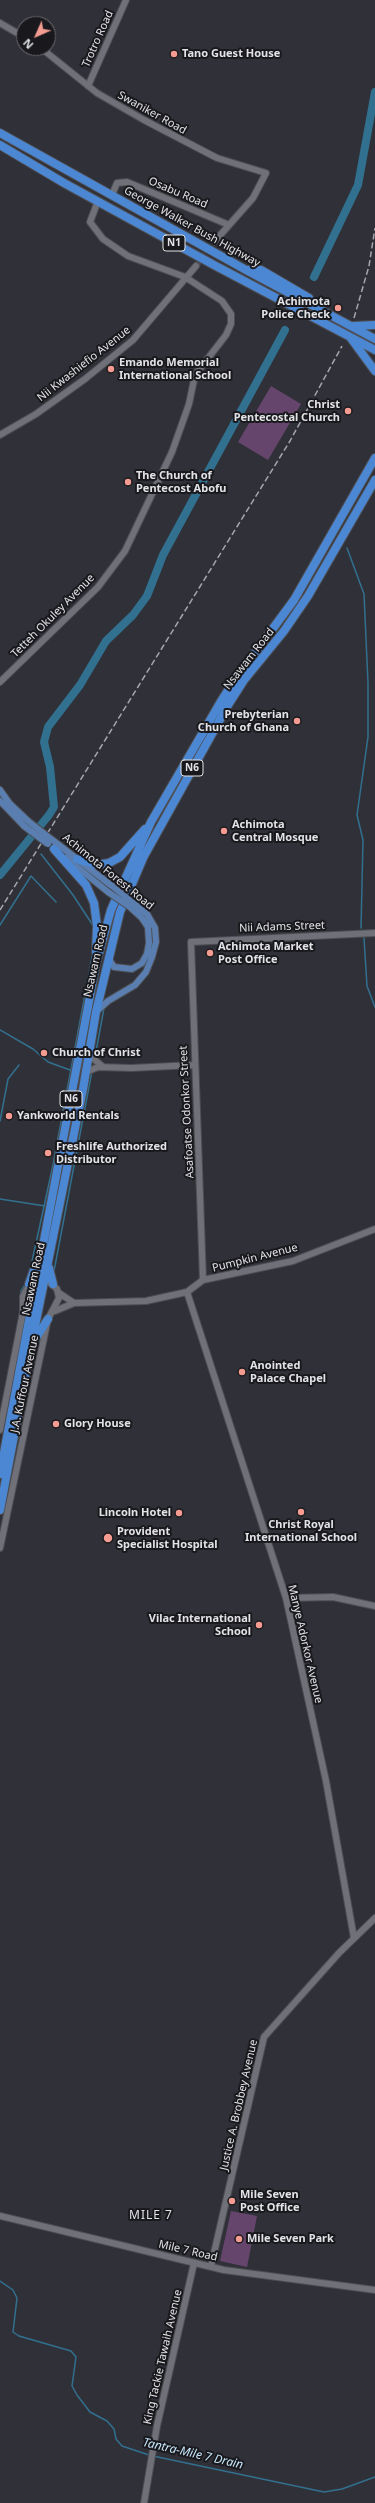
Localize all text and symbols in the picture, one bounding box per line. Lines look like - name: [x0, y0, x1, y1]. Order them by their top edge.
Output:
- street label: Trotro Road: [80, 9, 116, 69]
- north arrow: [16, 16, 56, 56]
- text: N: [19, 36, 36, 53]
- place label: Tano Guest House: [182, 47, 280, 61]
- marker: Tano Guest House: [169, 49, 179, 59]
- street label: Swaniker Road: [115, 89, 189, 137]
- street label: Osabu Road: [146, 175, 210, 211]
- street label: George Walker Bush Highway: [122, 184, 262, 270]
- road number: N1: [163, 235, 185, 251]
- place label: Achimota Police Check: [261, 295, 330, 321]
- marker: Achimota Police Check: [333, 303, 343, 313]
- street label: Nii Kwashiefio Avenue: [35, 324, 133, 404]
- place label: Emando Memorial International School: [119, 356, 231, 382]
- marker: Emando Memorial International School: [106, 364, 116, 374]
- place label: Christ Pentecostal Church: [234, 398, 340, 424]
- marker: Christ Pentecostal Church: [343, 406, 353, 416]
- place label: The Church of Pentecost Abofu: [136, 469, 226, 495]
- marker: The Church of Pentecost Abofu: [123, 477, 133, 487]
- street label: Tetteh Okuley Avenue: [9, 572, 97, 660]
- street label: Nsawam Road: [221, 626, 277, 692]
- place label: Prebyterian Church of Ghana: [198, 708, 289, 734]
- marker: Prebyterian Church of Ghana: [292, 716, 302, 726]
- road number: N6: [181, 760, 203, 776]
- place label: Achimota Central Mosque: [232, 818, 318, 844]
- marker: Achimota Central Mosque: [219, 826, 229, 836]
- street label: Achimota Forest Road: [60, 831, 156, 913]
- street label: Nii Adams Street: [239, 919, 325, 935]
- street label: Nsawam Road: [81, 923, 111, 999]
- place label: Achimota Market Post Office: [218, 940, 314, 966]
- marker: Achimota Market Post Office: [205, 948, 215, 958]
- street label: Asafoatse Odonkor Street: [177, 1045, 197, 1179]
- place label: Church of Christ: [52, 1046, 140, 1060]
- marker: Church of Christ: [39, 1048, 49, 1058]
- road number: N6: [60, 1091, 82, 1107]
- place label: Yankworld Rentals: [17, 1109, 119, 1123]
- marker: Yankworld Rentals: [4, 1111, 14, 1121]
- place label: Freshlife Authorized Distributor: [56, 1140, 167, 1166]
- marker: Freshlife Authorized Distributor: [43, 1148, 53, 1158]
- street label: Nsawam Road: [20, 1241, 48, 1317]
- street label: Pumpkin Avenue: [211, 1241, 299, 1275]
- street label: J.A. Kuffour Avenue: [8, 1334, 42, 1434]
- place label: Anointed Palace Chapel: [250, 1359, 326, 1385]
- marker: Anointed Palace Chapel: [237, 1367, 247, 1377]
- place label: Glory House: [64, 1417, 131, 1431]
- marker: Glory House: [51, 1419, 61, 1429]
- place label: Lincoln Hotel: [99, 1506, 171, 1520]
- marker: Christ Royal International School: [296, 1507, 306, 1517]
- marker: Lincoln Hotel: [174, 1508, 184, 1518]
- place label: Christ Royal International School: [245, 1518, 357, 1544]
- place label: Provident Specialist Hospital: [117, 1525, 218, 1551]
- marker: Provident Specialist Hospital: [102, 1532, 114, 1544]
- street label: Manye Adorkor Avenue: [285, 1583, 325, 1705]
- place label: Vilac International School: [149, 1612, 251, 1638]
- marker: Vilac International School: [254, 1620, 264, 1630]
- street label: Justice A. Brobbey Avenue: [218, 2038, 260, 2172]
- place label: Mile Seven Post Office: [240, 2188, 300, 2214]
- marker: Mile Seven Post Office: [227, 2196, 237, 2206]
- district label: MILE 7: [129, 2209, 173, 2223]
- place label: Mile Seven Park: [247, 2232, 334, 2246]
- marker: Mile Seven Park: [234, 2234, 244, 2244]
- street label: Mile 7 Road: [157, 2238, 219, 2264]
- street label: King Tackie Tawaih Avenue: [141, 2288, 185, 2426]
- water label: Tantra-Mile 7 Drain: [141, 2435, 245, 2473]

